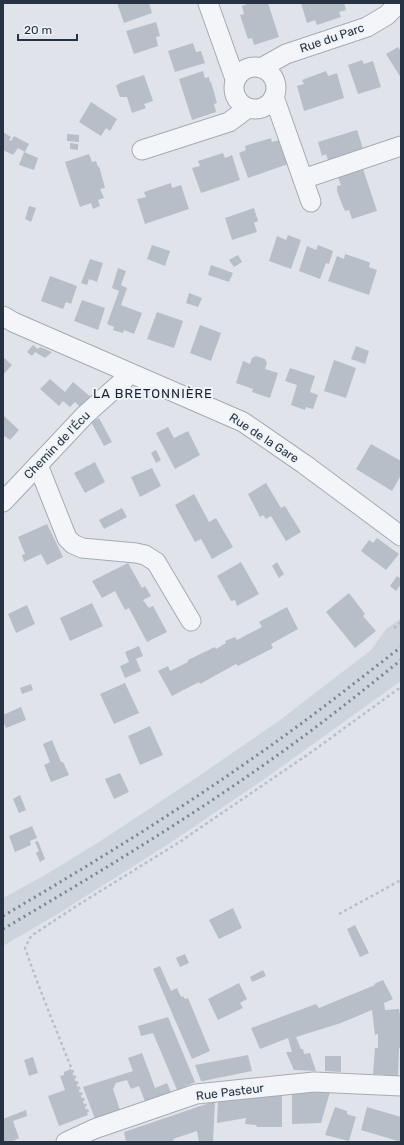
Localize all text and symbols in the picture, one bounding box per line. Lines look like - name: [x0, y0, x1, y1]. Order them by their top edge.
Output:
- scale bar: [18, 16, 77, 42]
- street label: Rue du Parc: [298, 20, 366, 56]
- text: 20 m: [24, 23, 52, 37]
- district label: LA BRETONNIÈRE: [93, 386, 213, 401]
- street label: Chemin de l'Écu: [21, 408, 93, 482]
- street label: Rue de la Gare: [227, 410, 302, 466]
- street label: Rue Pasteur: [195, 1081, 265, 1103]

